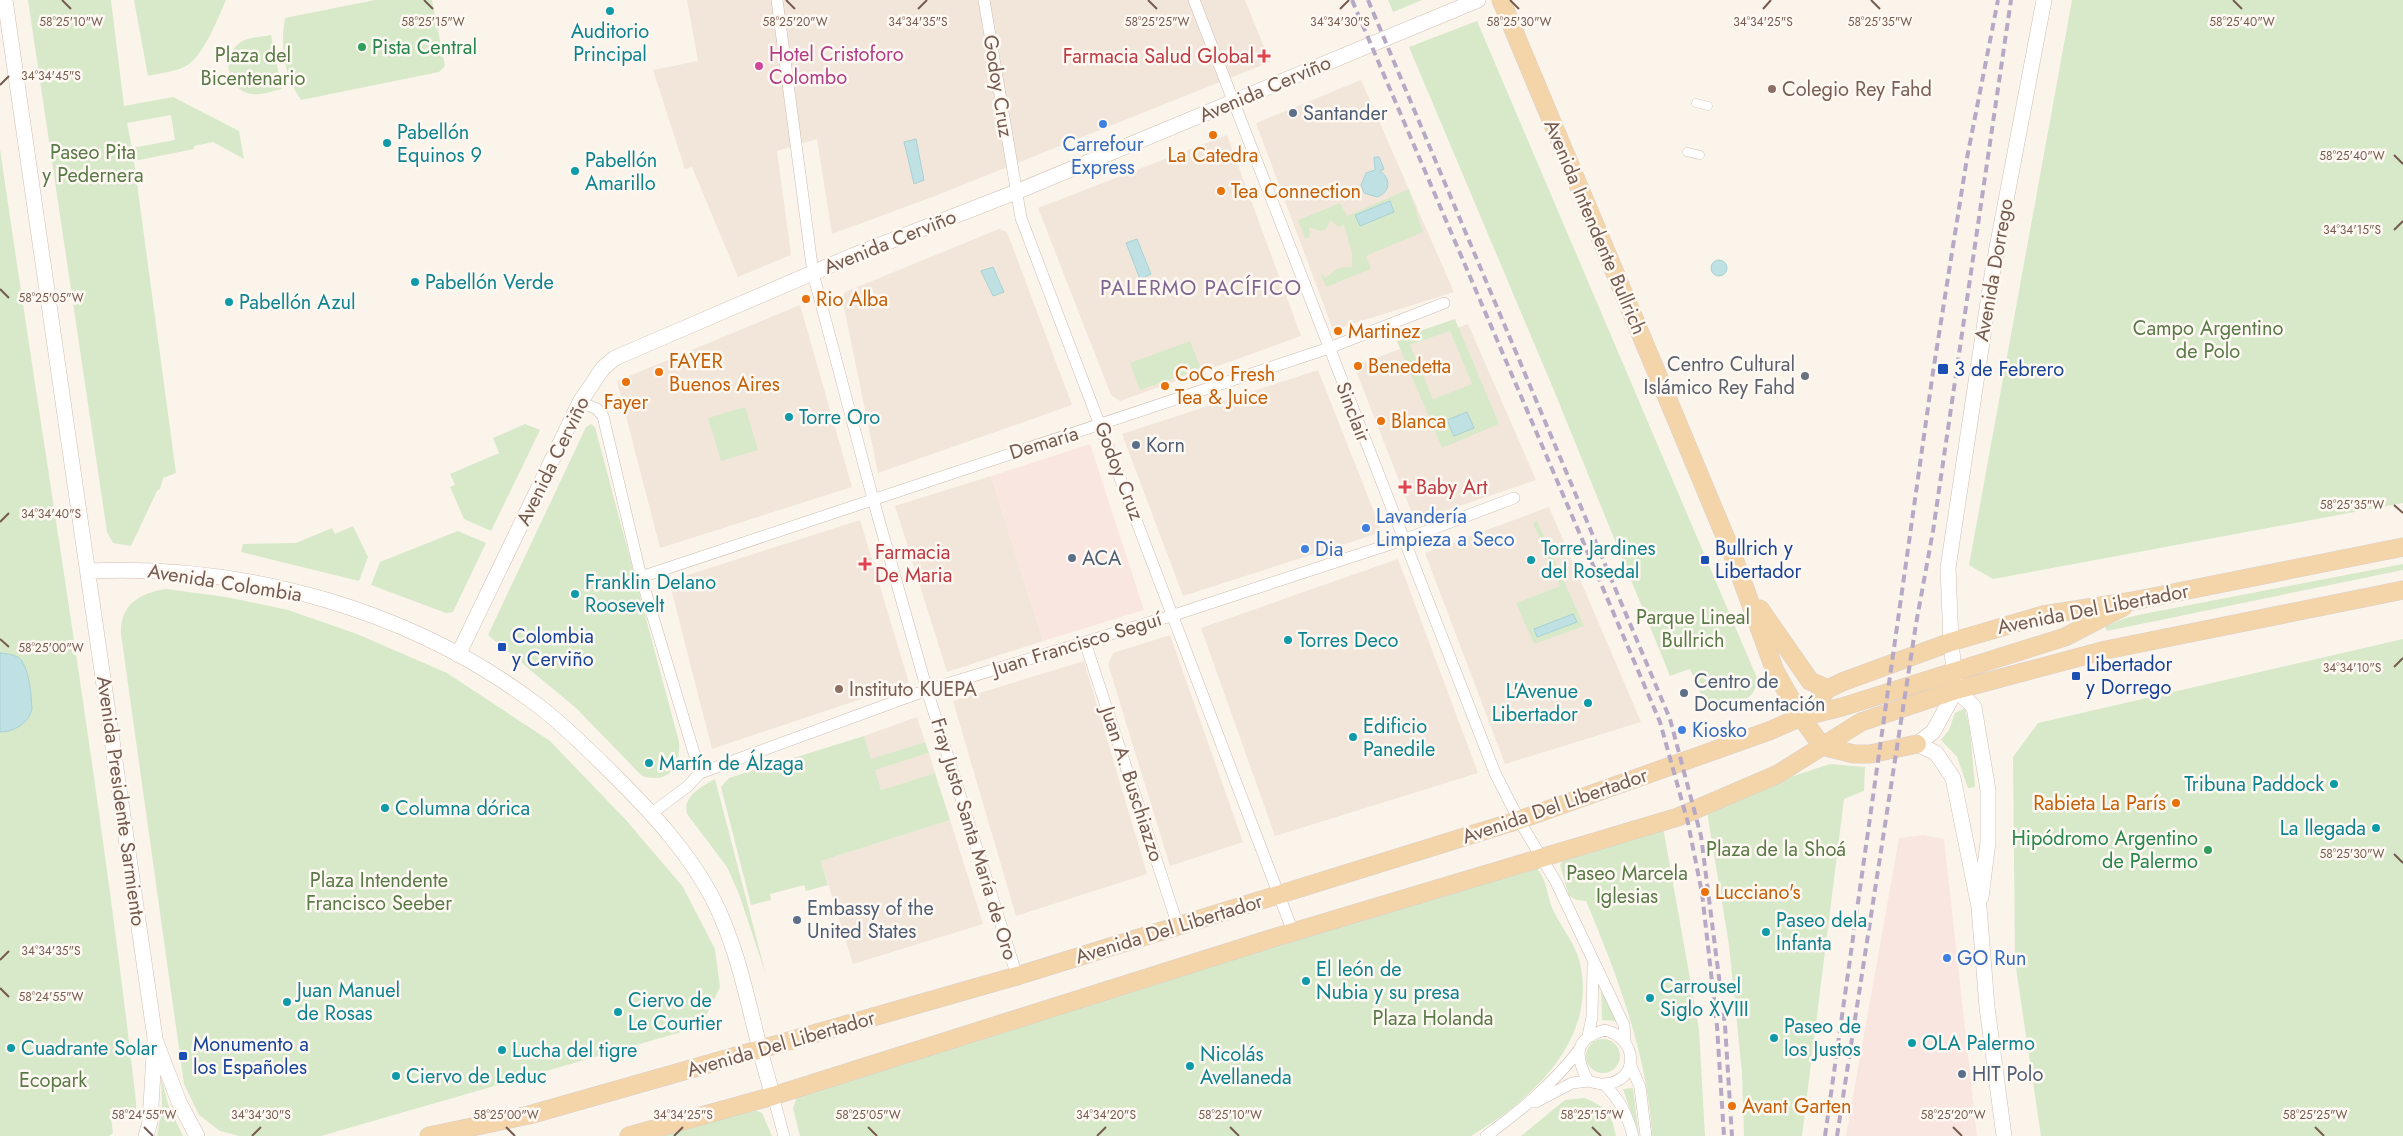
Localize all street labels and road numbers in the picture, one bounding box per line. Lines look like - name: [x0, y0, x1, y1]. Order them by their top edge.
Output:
- street label: Godoy Cruz: [976, 33, 1020, 139]
- street label: Avenida Cerviño: [1195, 48, 1335, 130]
- street label: Avenida Intendente Bullrich: [1537, 115, 1653, 339]
- street label: Avenida Dorrego: [1967, 196, 2021, 344]
- street label: Avenida Cerviño: [819, 202, 961, 282]
- street label: Sinclair: [1328, 378, 1378, 447]
- street label: Avenida Cerviño: [509, 391, 597, 531]
- street label: Godoy Cruz: [1087, 417, 1151, 525]
- street label: Demaría: [1006, 419, 1082, 467]
- street label: Avenida Colombia: [146, 557, 304, 609]
- street label: Avenida Del Libertador: [1995, 576, 2191, 642]
- street label: Juan Francisco Seguí: [986, 604, 1166, 684]
- street label: Avenida Presidente Sarmiento: [89, 674, 153, 928]
- street label: Juan A. Buschiazzo: [1092, 700, 1171, 865]
- street label: Fray Justo Santa María de Oro: [923, 714, 1025, 964]
- street label: Avenida Del Libertador: [1458, 761, 1652, 851]
- street label: Avenida Del Libertador: [1072, 887, 1266, 971]
- street label: Avenida Del Libertador: [683, 1003, 879, 1085]

